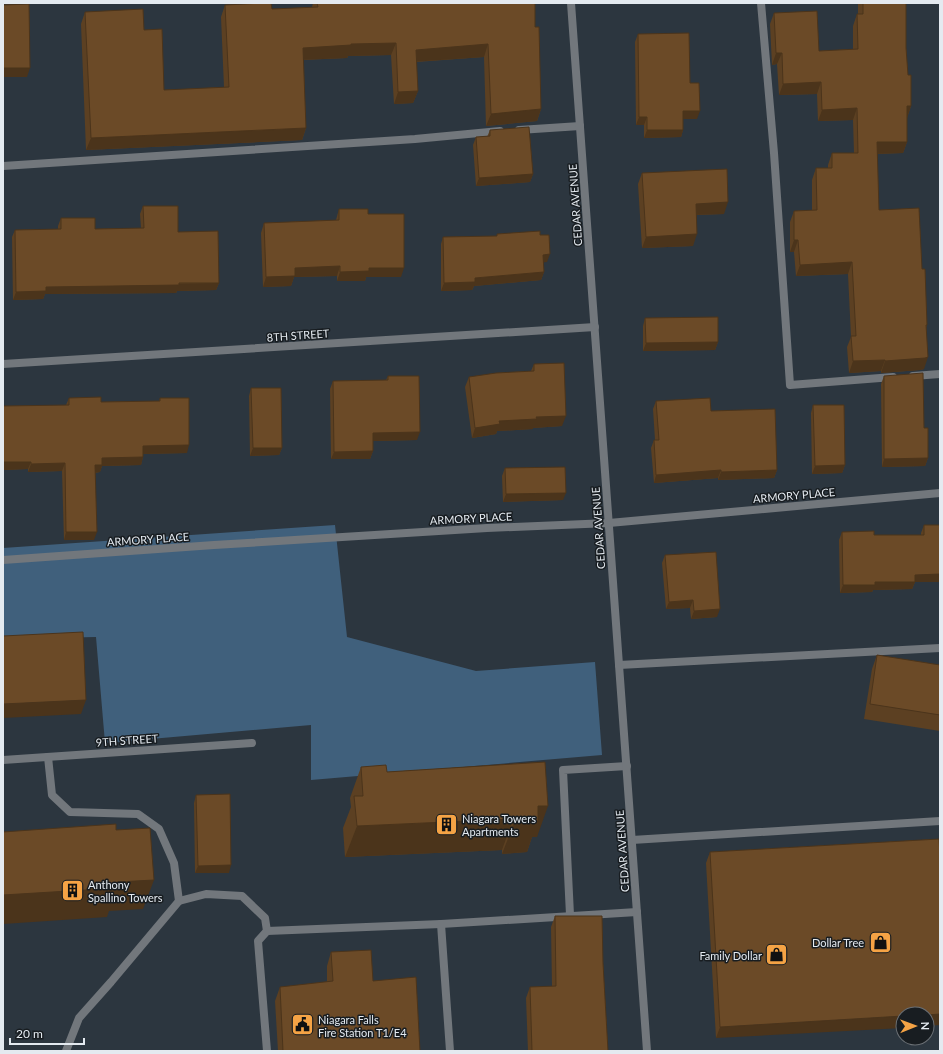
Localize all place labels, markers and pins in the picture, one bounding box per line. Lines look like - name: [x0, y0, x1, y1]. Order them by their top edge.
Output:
- building icon: Niagara Towers Apartments: [433, 811, 459, 837]
- place label: Niagara Towers Apartments: [462, 812, 536, 838]
- building icon: Anthony Spallino Towers: [59, 877, 85, 903]
- place label: Anthony Spallino Towers: [88, 878, 163, 904]
- shop icon: Dollar Tree: [867, 929, 893, 955]
- place label: Dollar Tree: [812, 936, 864, 949]
- shop icon: Family Dollar: [764, 942, 790, 968]
- place label: Family Dollar: [699, 949, 762, 962]
- public building icon: Niagara Falls Fire Station T1/E4: [289, 1012, 315, 1038]
- place label: Niagara Falls Fire Station T1/E4: [318, 1013, 407, 1039]

